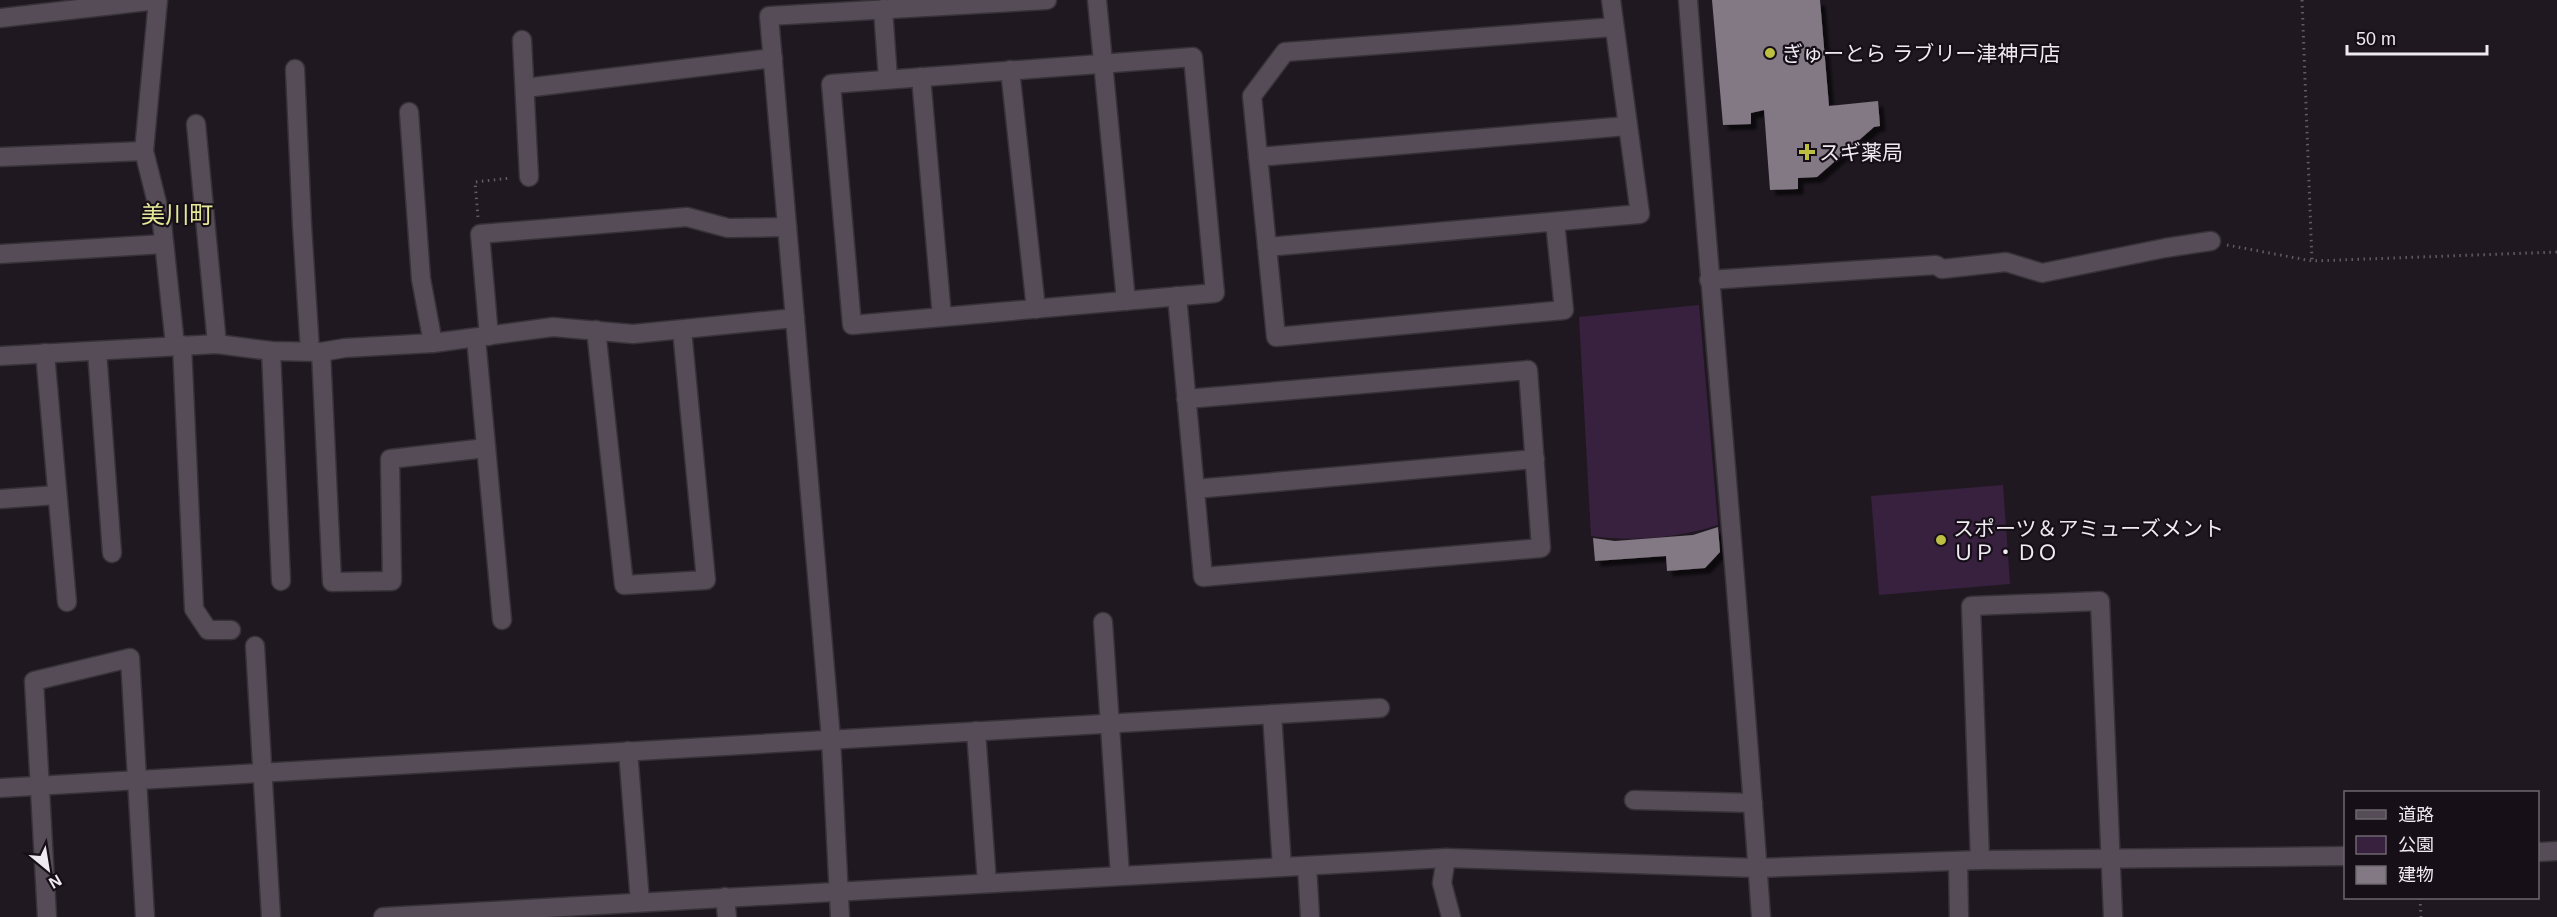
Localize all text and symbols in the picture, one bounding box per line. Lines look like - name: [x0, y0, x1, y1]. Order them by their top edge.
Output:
- scale bar: [2347, 18, 2486, 56]
- text: 50 m: [2356, 29, 2396, 49]
- place label: ぎゅーとら ラブリー津神戸店: [1782, 42, 2060, 65]
- marker: ぎゅーとら ラブリー津神戸店: [1763, 46, 1777, 60]
- place label: スギ薬局: [1819, 141, 1903, 164]
- marker: スギ薬局: [1800, 145, 1814, 159]
- district label: 美川町: [141, 201, 213, 228]
- place label: スポーツ＆アミューズメント ＵＰ・ＤＯ: [1953, 517, 2224, 564]
- marker: スポーツ＆アミューズメント ＵＰ・ＤＯ: [1934, 533, 1948, 547]
- legend: [2344, 791, 2539, 899]
- text: 道路: [2398, 805, 2434, 825]
- text: 公園: [2398, 835, 2434, 855]
- north arrow: [18, 839, 78, 899]
- text: 建物: [2398, 865, 2434, 885]
- text: N: [46, 871, 65, 892]

